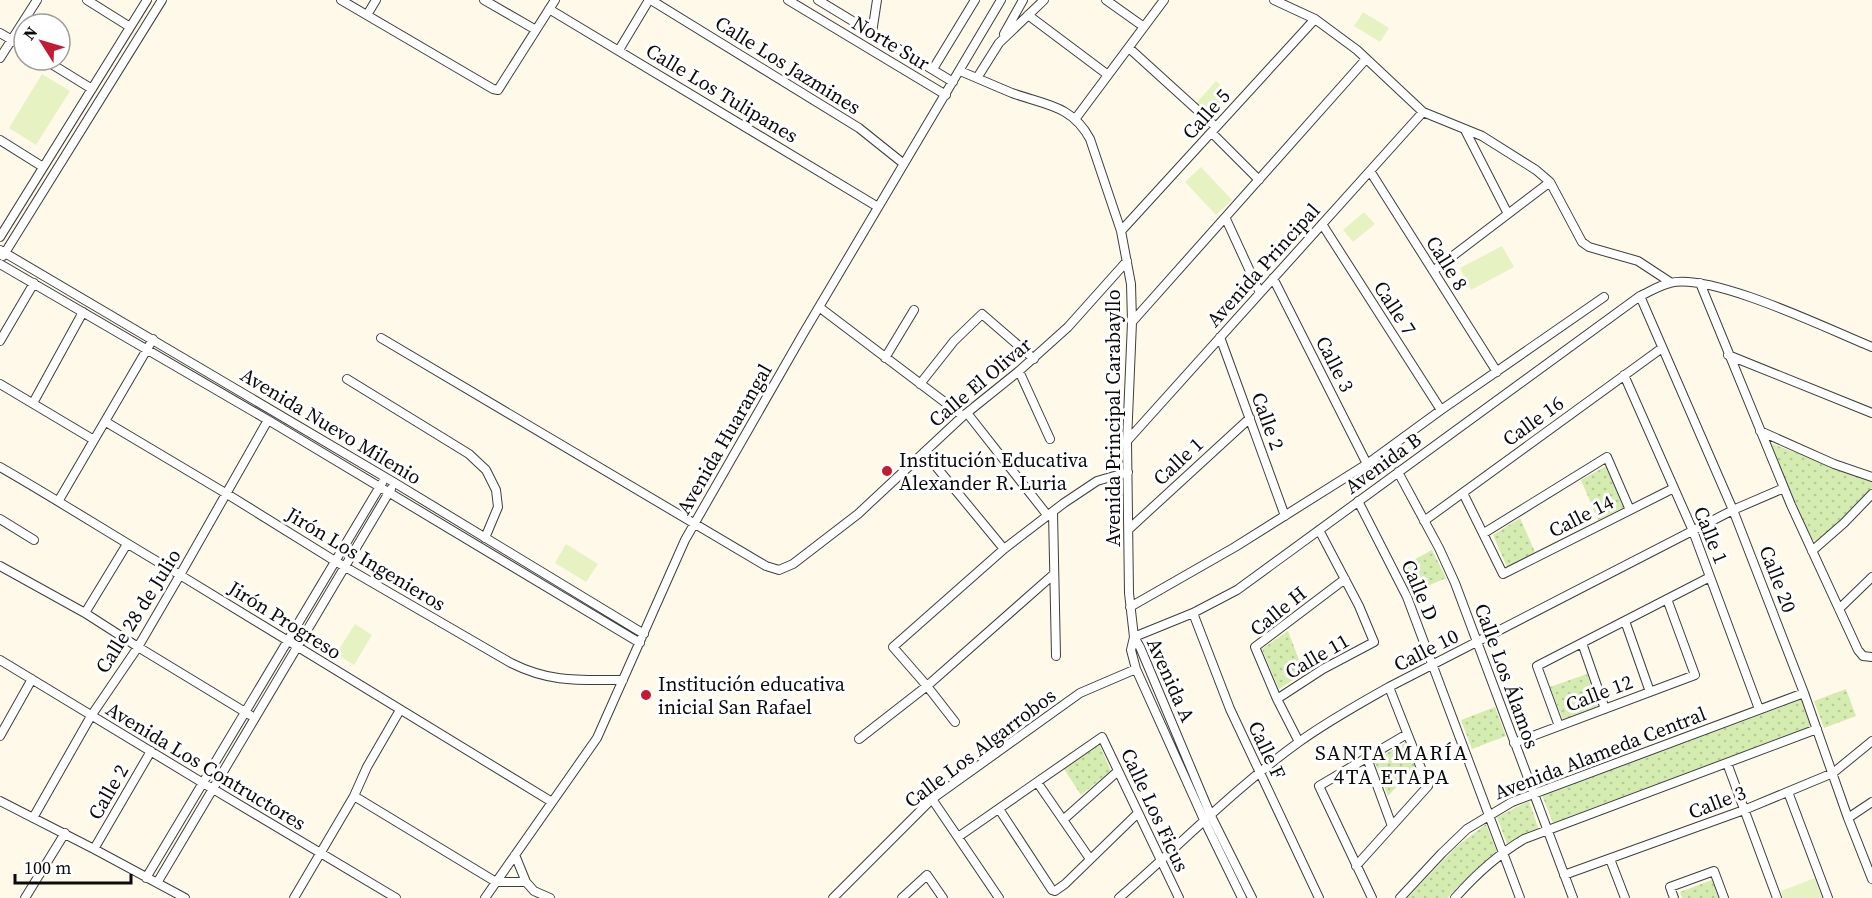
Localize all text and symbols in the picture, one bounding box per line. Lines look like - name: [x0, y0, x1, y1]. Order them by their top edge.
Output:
- street label: Calle Los Jazmines: [710, 9, 866, 121]
- street label: Norte Sur: [847, 9, 935, 77]
- north arrow: [12, 12, 72, 72]
- text: N: [18, 21, 43, 44]
- street label: Calle Los Tulipanes: [641, 36, 803, 150]
- street label: Calle 5: [1176, 82, 1236, 146]
- street label: Avenida Principal: [1200, 197, 1326, 333]
- street label: Calle 8: [1419, 230, 1475, 296]
- street label: Calle 7: [1367, 275, 1423, 341]
- street label: Avenida Principal Carabayllo: [1099, 289, 1127, 547]
- street label: Calle El Olivar: [923, 330, 1038, 433]
- street label: Calle 3: [1309, 331, 1361, 397]
- street label: Avenida Huarangal: [669, 359, 779, 519]
- street label: Avenida Nuevo Milenio: [235, 361, 427, 491]
- street label: Calle 2: [1245, 388, 1291, 454]
- street label: Calle 16: [1497, 389, 1569, 453]
- street label: Avenida B: [1339, 426, 1427, 500]
- street label: Calle 1: [1147, 430, 1209, 492]
- place label: Institución Educativa Alexander R. Luria: [899, 446, 1089, 497]
- marker: Institución Educativa Alexander R. Luria: [880, 464, 894, 478]
- street label: Calle 14: [1544, 488, 1618, 544]
- street label: Jirón Los Ingenieros: [280, 500, 451, 618]
- street label: Calle 1: [1687, 502, 1735, 568]
- street label: Calle 20: [1752, 541, 1804, 617]
- street label: Calle 28 de Julio: [89, 543, 187, 679]
- street label: Calle D: [1395, 555, 1445, 625]
- street label: Jirón Progreso: [222, 574, 347, 666]
- street label: Calle H: [1244, 580, 1312, 642]
- street label: Calle Los Álamos: [1468, 600, 1546, 752]
- street label: Calle 10: [1389, 622, 1463, 678]
- street label: Calle 11: [1280, 626, 1354, 686]
- street label: Avenida A: [1140, 634, 1202, 727]
- street label: Calle 12: [1561, 667, 1637, 719]
- place label: Institución educativa inicial San Rafael: [658, 670, 846, 721]
- street label: Calle Los Algarrobos: [898, 682, 1062, 814]
- marker: Institución educativa inicial San Rafael: [639, 688, 653, 702]
- street label: Avenida Los Contructores: [101, 695, 311, 837]
- street label: Avenida Alameda Central: [1490, 700, 1710, 806]
- street label: Calle F: [1241, 716, 1293, 784]
- district label: SANTA MARÍA 4TA ETAPA: [1315, 738, 1469, 791]
- street label: Calle Los Ficus: [1114, 744, 1196, 876]
- street label: Calle 2: [81, 759, 135, 825]
- street label: Calle 3: [1684, 778, 1750, 826]
- scale bar: [15, 847, 130, 885]
- text: 100 m: [24, 855, 71, 880]

